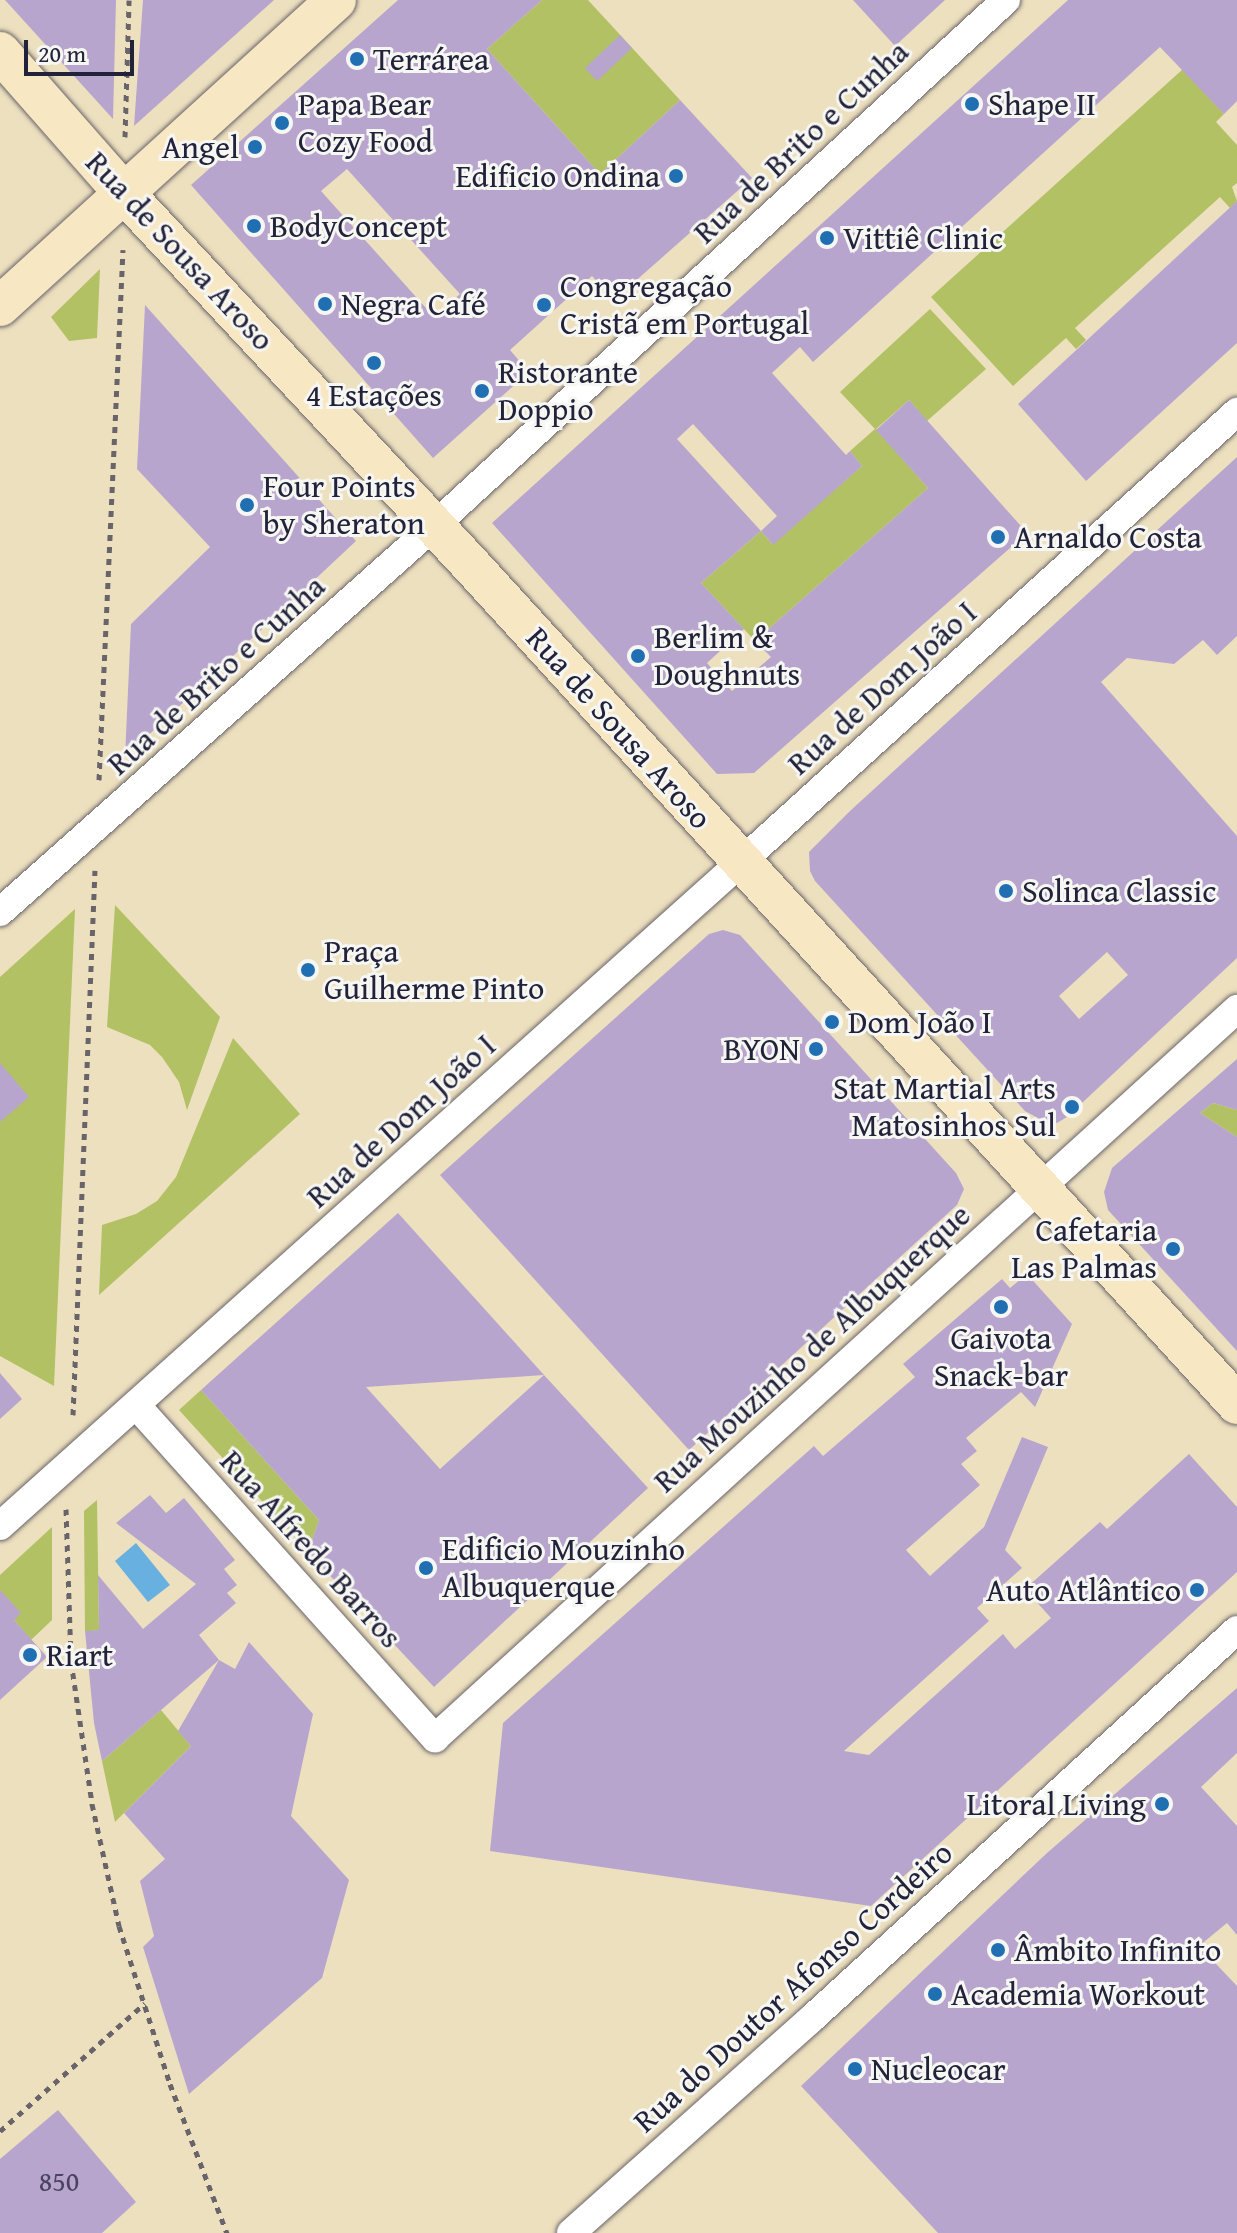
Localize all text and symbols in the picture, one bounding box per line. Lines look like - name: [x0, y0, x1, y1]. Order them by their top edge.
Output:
- scale bar: [28, 24, 138, 74]
- street label: Rua de Brito e Cunha: [686, 33, 916, 251]
- text: 20 m: [38, 36, 86, 71]
- place label: Terrárea: [373, 40, 489, 78]
- marker: Terrárea: [348, 50, 366, 68]
- place label: Shape II: [988, 85, 1096, 123]
- place label: Papa Bear Cozy Food: [298, 86, 433, 161]
- marker: Shape II: [963, 95, 981, 113]
- marker: Papa Bear Cozy Food: [273, 114, 291, 132]
- place label: Angel: [162, 128, 239, 166]
- marker: Angel: [246, 138, 264, 156]
- street label: Rua de Sousa Aroso: [78, 143, 282, 359]
- place label: Edificio Ondina: [455, 157, 660, 195]
- marker: Edificio Ondina: [667, 167, 685, 185]
- place label: BodyConcept: [270, 207, 447, 245]
- marker: BodyConcept: [245, 217, 263, 235]
- place label: Vittiê Clinic: [843, 219, 1003, 257]
- marker: Vittiê Clinic: [818, 229, 836, 247]
- place label: Congregação Cristã em Portugal: [560, 268, 809, 343]
- place label: Negra Café: [341, 285, 486, 323]
- marker: Negra Café: [316, 295, 334, 313]
- marker: Congregação Cristã em Portugal: [535, 296, 553, 314]
- marker: 4 Estações: [365, 354, 383, 372]
- place label: Ristorante Doppio: [498, 354, 638, 429]
- place label: 4 Estações: [306, 376, 442, 414]
- marker: Ristorante Doppio: [473, 382, 491, 400]
- place label: Four Points by Sheraton: [263, 468, 425, 543]
- marker: Four Points by Sheraton: [238, 496, 256, 514]
- place label: Arnaldo Costa: [1014, 518, 1202, 556]
- marker: Arnaldo Costa: [989, 528, 1007, 546]
- street label: Rua de Brito e Cunha: [99, 567, 333, 783]
- street label: Rua de Dom João I: [780, 593, 984, 783]
- street label: Rua de Sousa Aroso: [518, 619, 720, 837]
- place label: Berlim & Doughnuts: [654, 619, 800, 694]
- marker: Berlim & Doughnuts: [629, 647, 647, 665]
- place label: Solinca Classic: [1022, 872, 1216, 910]
- marker: Solinca Classic: [997, 882, 1015, 900]
- place label: Praça Guilherme Pinto: [324, 933, 544, 1008]
- marker: Praça Guilherme Pinto: [299, 961, 317, 979]
- place label: Dom João I: [848, 1003, 992, 1041]
- marker: Dom João I: [823, 1013, 841, 1031]
- street label: Rua de Dom João I: [299, 1026, 503, 1216]
- place label: BYON: [724, 1030, 800, 1068]
- marker: BYON: [807, 1040, 825, 1058]
- place label: Stat Martial Arts Matosinhos Sul: [833, 1070, 1056, 1145]
- marker: Stat Martial Arts Matosinhos Sul: [1063, 1098, 1081, 1116]
- street label: Rua Mouzinho de Albuquerque: [646, 1196, 978, 1500]
- place label: Cafetaria Las Palmas: [1011, 1212, 1157, 1287]
- marker: Cafetaria Las Palmas: [1164, 1240, 1182, 1258]
- marker: Gaivota Snack-bar: [992, 1298, 1010, 1316]
- place label: Gaivota Snack-bar: [934, 1320, 1068, 1395]
- street label: Rua Alfredo Barros: [212, 1442, 410, 1656]
- place label: Edificio Mouzinho Albuquerque: [442, 1531, 685, 1606]
- marker: Edificio Mouzinho Albuquerque: [417, 1559, 435, 1577]
- place label: Auto Atlântico: [986, 1571, 1181, 1609]
- marker: Auto Atlântico: [1188, 1581, 1206, 1599]
- place label: Riart: [46, 1636, 113, 1674]
- marker: Riart: [21, 1646, 39, 1664]
- place label: Litoral Living: [966, 1785, 1146, 1823]
- marker: Litoral Living: [1153, 1795, 1171, 1813]
- street label: Rua do Doutor Afonso Cordeiro: [626, 1834, 960, 2140]
- place label: Âmbito Infinito: [1014, 1931, 1221, 1969]
- marker: Âmbito Infinito: [989, 1941, 1007, 1959]
- place label: Academia Workout: [951, 1975, 1205, 2013]
- marker: Academia Workout: [926, 1985, 944, 2003]
- place label: Nucleocar: [871, 2050, 1006, 2088]
- marker: Nucleocar: [846, 2060, 864, 2078]
- house number: 850: [39, 2164, 79, 2198]

